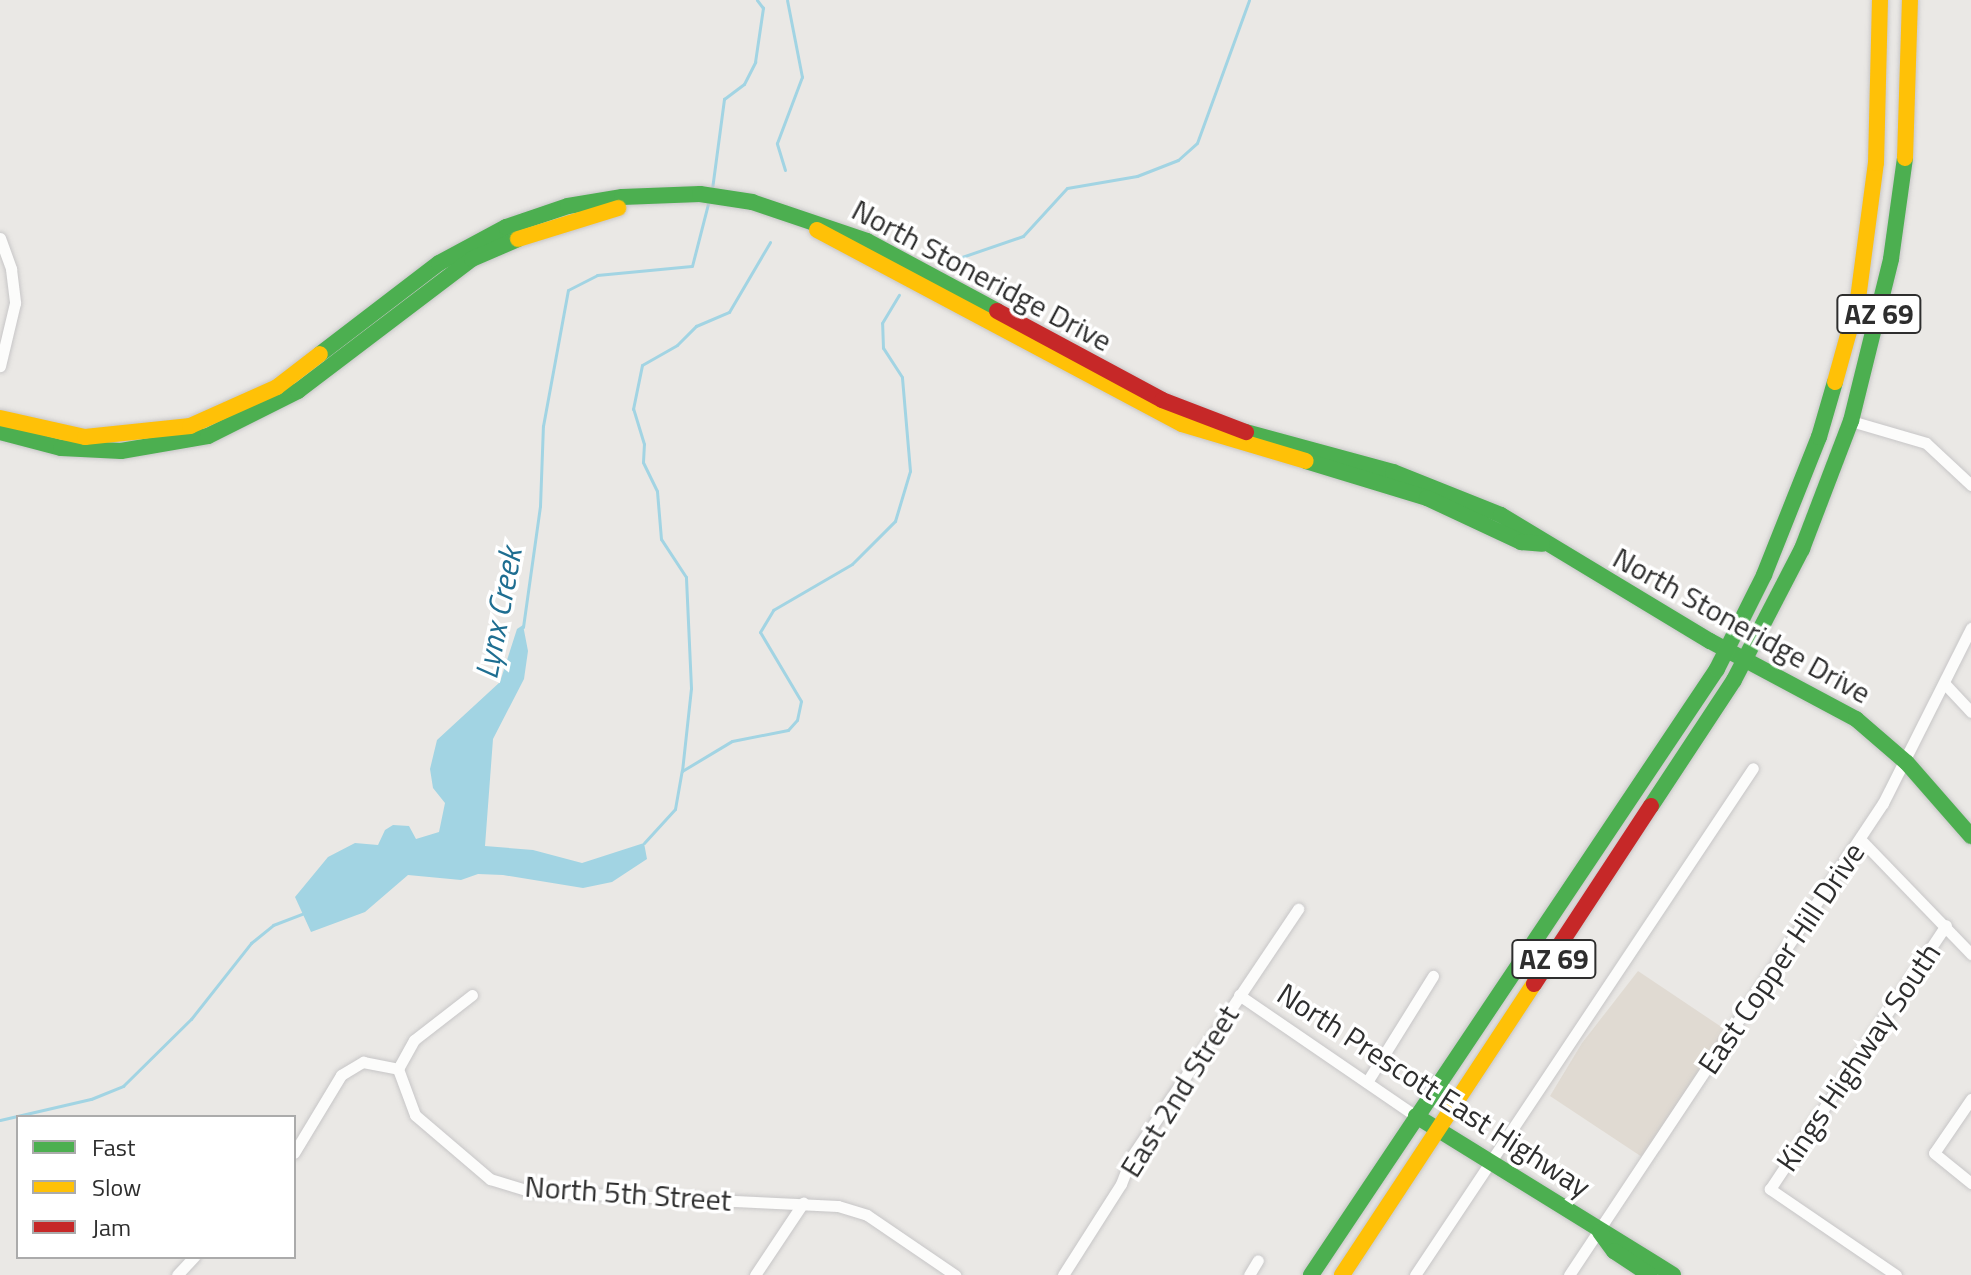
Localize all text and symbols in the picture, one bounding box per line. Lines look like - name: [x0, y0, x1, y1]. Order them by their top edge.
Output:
- street label: North Stoneridge Drive: [846, 191, 1118, 359]
- road number: AZ 69: [1835, 290, 1923, 338]
- street label: North Stoneridge Drive: [1607, 539, 1877, 711]
- water label: Lynx Creek: [466, 544, 530, 682]
- street label: East Copper Hill Drive: [1690, 836, 1872, 1080]
- road number: AZ 69: [1510, 935, 1598, 983]
- street label: Kings Highway South: [1768, 936, 1948, 1178]
- street label: North Prescott East Highway: [1271, 975, 1597, 1205]
- street label: East 2nd Street: [1112, 999, 1246, 1183]
- legend: [16, 1115, 296, 1259]
- text: Fast: [92, 1129, 135, 1165]
- street label: North 5th Street: [524, 1168, 732, 1218]
- text: Slow: [92, 1169, 141, 1205]
- text: Jam: [92, 1209, 131, 1245]

